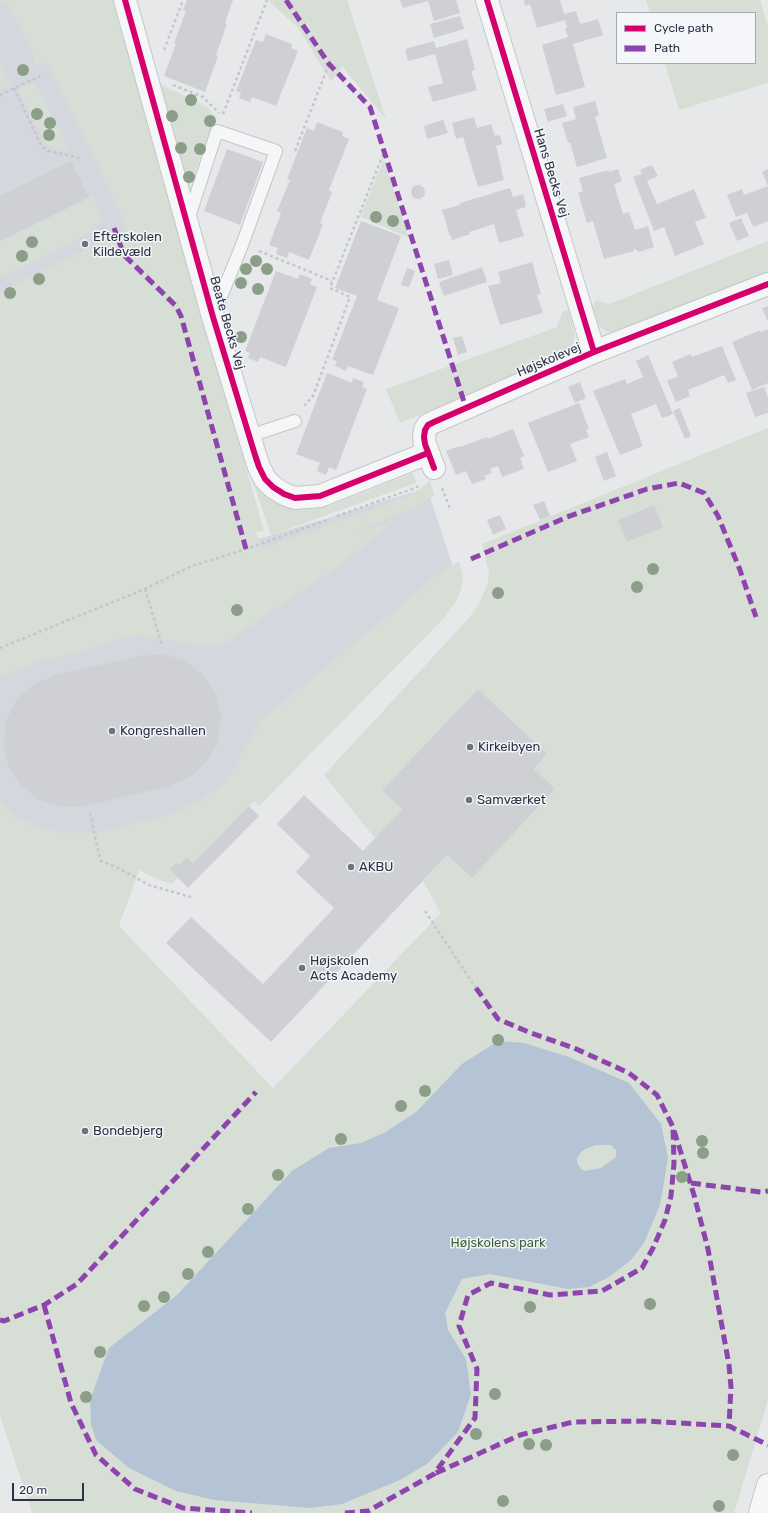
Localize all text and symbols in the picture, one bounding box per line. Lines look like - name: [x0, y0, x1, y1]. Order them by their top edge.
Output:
- legend: [616, 12, 756, 64]
- text: Cycle path: [654, 21, 713, 35]
- text: Path: [654, 41, 680, 55]
- street label: Hans Becks Vej: [530, 127, 572, 219]
- place label: Efterskolen Kildevæld: [93, 229, 162, 260]
- marker: Efterskolen Kildevæld: [80, 239, 90, 249]
- street label: Beate Becks Vej: [206, 274, 248, 372]
- street label: Højskolevej: [515, 339, 583, 381]
- place label: Kongreshallen: [120, 723, 206, 739]
- marker: Kongreshallen: [107, 726, 117, 736]
- place label: Kirkeibyen: [478, 739, 540, 755]
- marker: Kirkeibyen: [465, 742, 475, 752]
- place label: Samværket: [477, 792, 546, 808]
- marker: Samværket: [464, 795, 474, 805]
- place label: AKBU: [359, 859, 393, 875]
- marker: AKBU: [346, 862, 356, 872]
- place label: Højskolen Acts Academy: [310, 953, 397, 984]
- marker: Højskolen Acts Academy: [297, 963, 307, 973]
- place label: Bondebjerg: [93, 1123, 163, 1139]
- marker: Bondebjerg: [80, 1126, 90, 1136]
- park label: Højskolens park: [450, 1235, 546, 1251]
- scale bar: [14, 1475, 86, 1501]
- text: 20 m: [19, 1483, 47, 1497]

